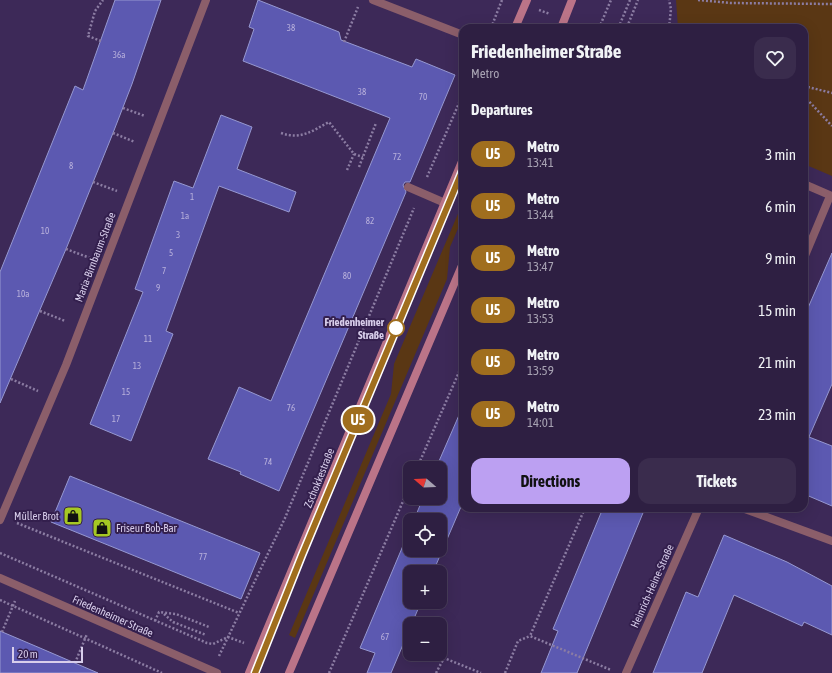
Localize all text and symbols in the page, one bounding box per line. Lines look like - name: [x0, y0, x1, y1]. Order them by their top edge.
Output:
- house number: 38: [287, 23, 295, 33]
- button: heart: [754, 37, 796, 79]
- text: Friedenheimer Straße: [471, 40, 621, 62]
- house number: 36a: [113, 50, 125, 60]
- text: Metro: [471, 66, 499, 81]
- house number: 38: [358, 87, 366, 97]
- house number: 70: [419, 92, 427, 102]
- text: Departures: [471, 101, 533, 118]
- text: Metro: [527, 138, 560, 155]
- text: U5: [486, 146, 500, 162]
- text: 3 min: [765, 146, 796, 163]
- house number: 72: [393, 152, 401, 162]
- text: 13:41: [527, 155, 554, 170]
- house number: 8: [69, 161, 73, 171]
- text: Metro: [527, 190, 560, 207]
- house number: 1: [190, 192, 194, 202]
- text: U5: [486, 198, 500, 214]
- text: 6 min: [765, 198, 796, 215]
- text: 13:44: [527, 207, 554, 222]
- street label: Maria-Birnbaum-Straße: [72, 211, 118, 303]
- house number: 1a: [181, 211, 189, 221]
- house number: 82: [366, 216, 374, 226]
- house number: 10: [41, 226, 49, 236]
- house number: 3: [176, 230, 180, 240]
- text: Metro: [527, 242, 560, 259]
- house number: 5: [169, 248, 173, 258]
- text: U5: [486, 250, 500, 266]
- text: 9 min: [765, 250, 796, 267]
- text: 13:47: [527, 259, 554, 274]
- house number: 7: [162, 266, 166, 276]
- house number: 80: [343, 271, 351, 281]
- house number: 9: [156, 283, 160, 293]
- house number: 10a: [17, 289, 29, 299]
- text: Metro: [527, 294, 560, 311]
- text: U5: [486, 302, 500, 318]
- text: 15 min: [758, 302, 796, 319]
- text: 13:53: [527, 311, 554, 326]
- place label: Friedenheimer Straße: [325, 316, 385, 341]
- marker: Friedenheimer Straße: [387, 319, 405, 337]
- house number: 11: [144, 334, 152, 344]
- text: Metro: [527, 346, 560, 363]
- text: U5: [486, 354, 500, 370]
- text: 21 min: [758, 354, 796, 371]
- house number: 13: [133, 361, 141, 371]
- text: 13:59: [527, 363, 554, 378]
- house number: 15: [122, 387, 130, 397]
- text: Metro: [527, 398, 560, 415]
- house number: 76: [287, 403, 295, 413]
- text: U5: [486, 406, 500, 422]
- text: 23 min: [758, 406, 796, 423]
- line badge: U5: [340, 407, 376, 433]
- text: U5: [351, 412, 365, 428]
- house number: 17: [112, 414, 120, 424]
- text: 14:01: [527, 415, 554, 430]
- street label: Zschokkestraße: [302, 446, 336, 510]
- house number: 74: [264, 457, 272, 467]
- button: Directions: [471, 458, 630, 504]
- button: Tickets: [638, 458, 796, 504]
- north arrow: [403, 461, 447, 505]
- map controls: [403, 461, 447, 661]
- shop icon: Müller Brot: [62, 505, 84, 527]
- place label: Müller Brot: [14, 510, 59, 522]
- button: locate: [403, 513, 447, 557]
- shop icon: Friseur Bob-Bar: [91, 517, 113, 539]
- place label: Friseur Bob-Bar: [116, 522, 178, 534]
- street label: Heinrich-Heine-Straße: [628, 542, 676, 630]
- house number: 77: [199, 552, 207, 562]
- button: +: [403, 565, 447, 609]
- street label: Friedenheimer Straße: [71, 593, 155, 639]
- button: −: [403, 617, 447, 661]
- house number: 67: [381, 632, 389, 642]
- scale bar: [12, 645, 83, 664]
- text: 20 m: [18, 648, 38, 660]

